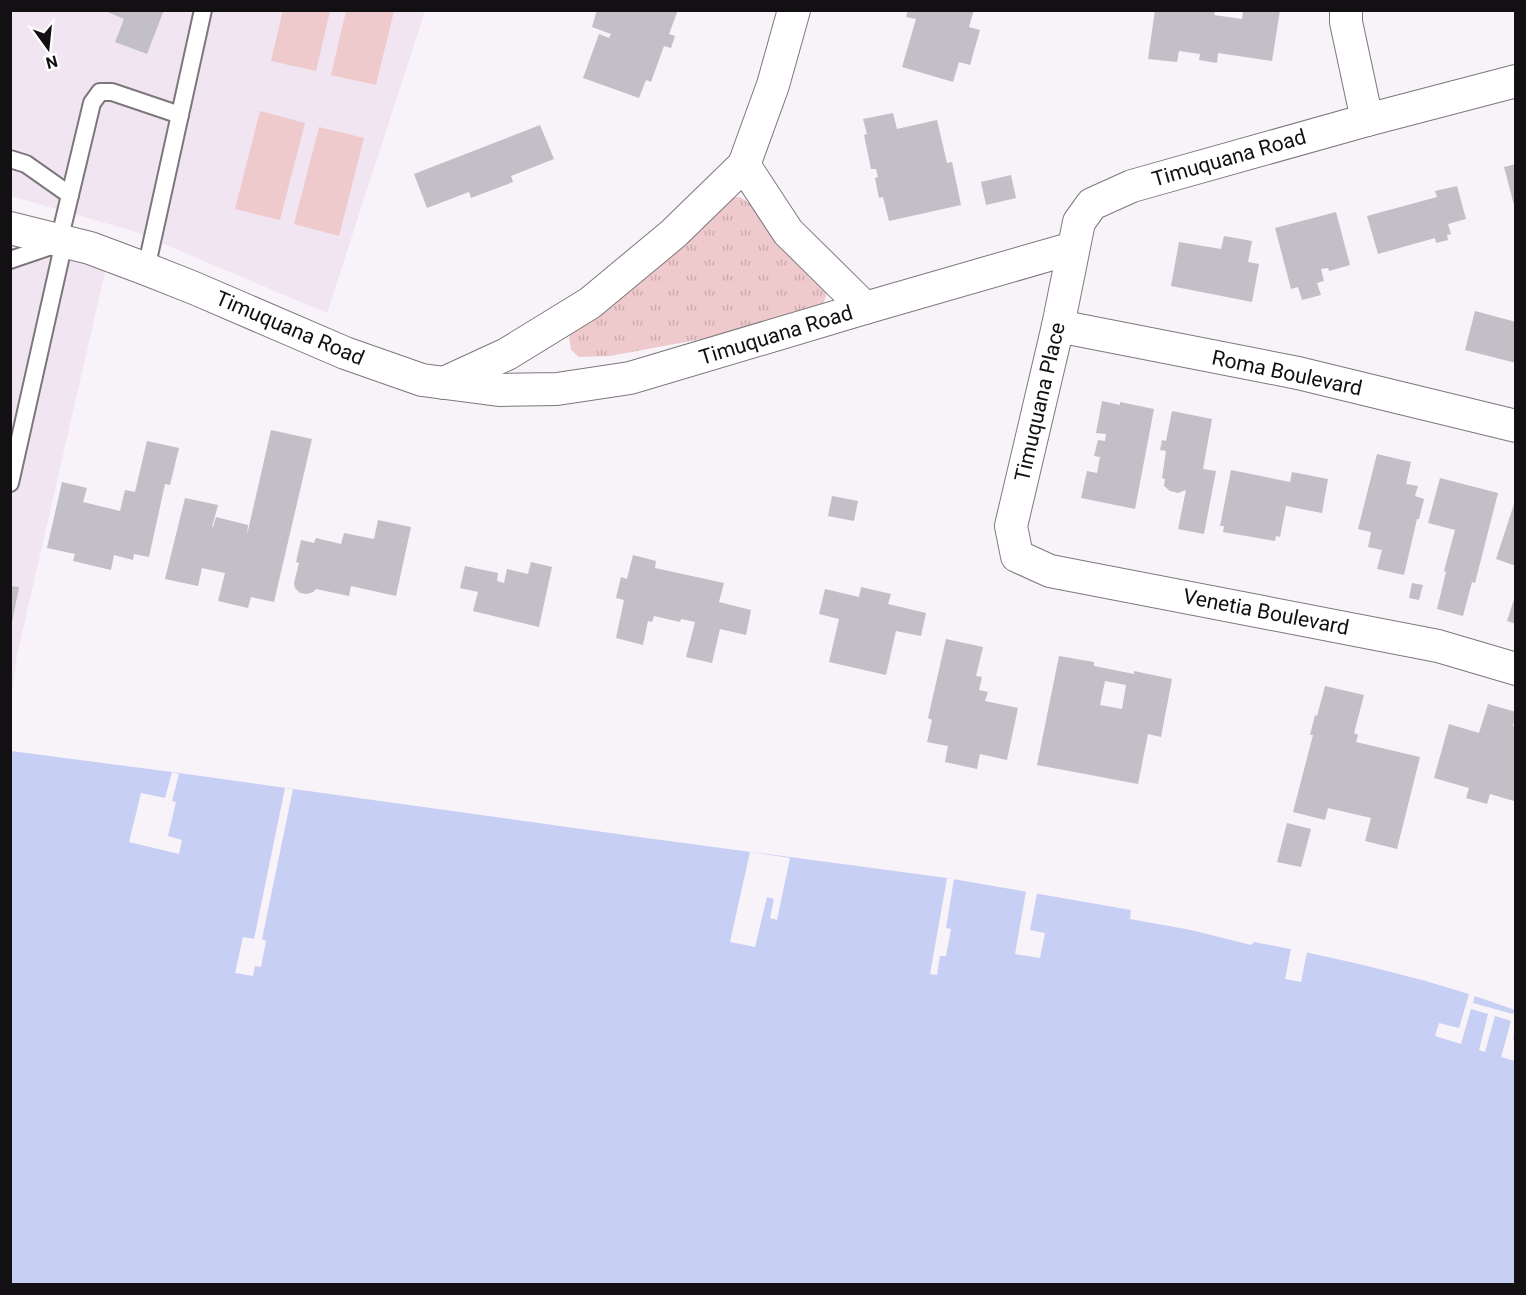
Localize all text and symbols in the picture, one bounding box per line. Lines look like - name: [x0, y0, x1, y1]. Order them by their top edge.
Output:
- north arrow: [18, 18, 78, 78]
- text: N: [44, 51, 60, 73]
- street label: Timuquana Road: [1149, 125, 1309, 191]
- street label: Timuquana Road: [212, 286, 368, 370]
- street label: Timuquana Road: [696, 300, 856, 370]
- street label: Timuquana Place: [1010, 320, 1070, 484]
- street label: Roma Boulevard: [1210, 345, 1364, 401]
- street label: Venetia Boulevard: [1181, 584, 1351, 640]

